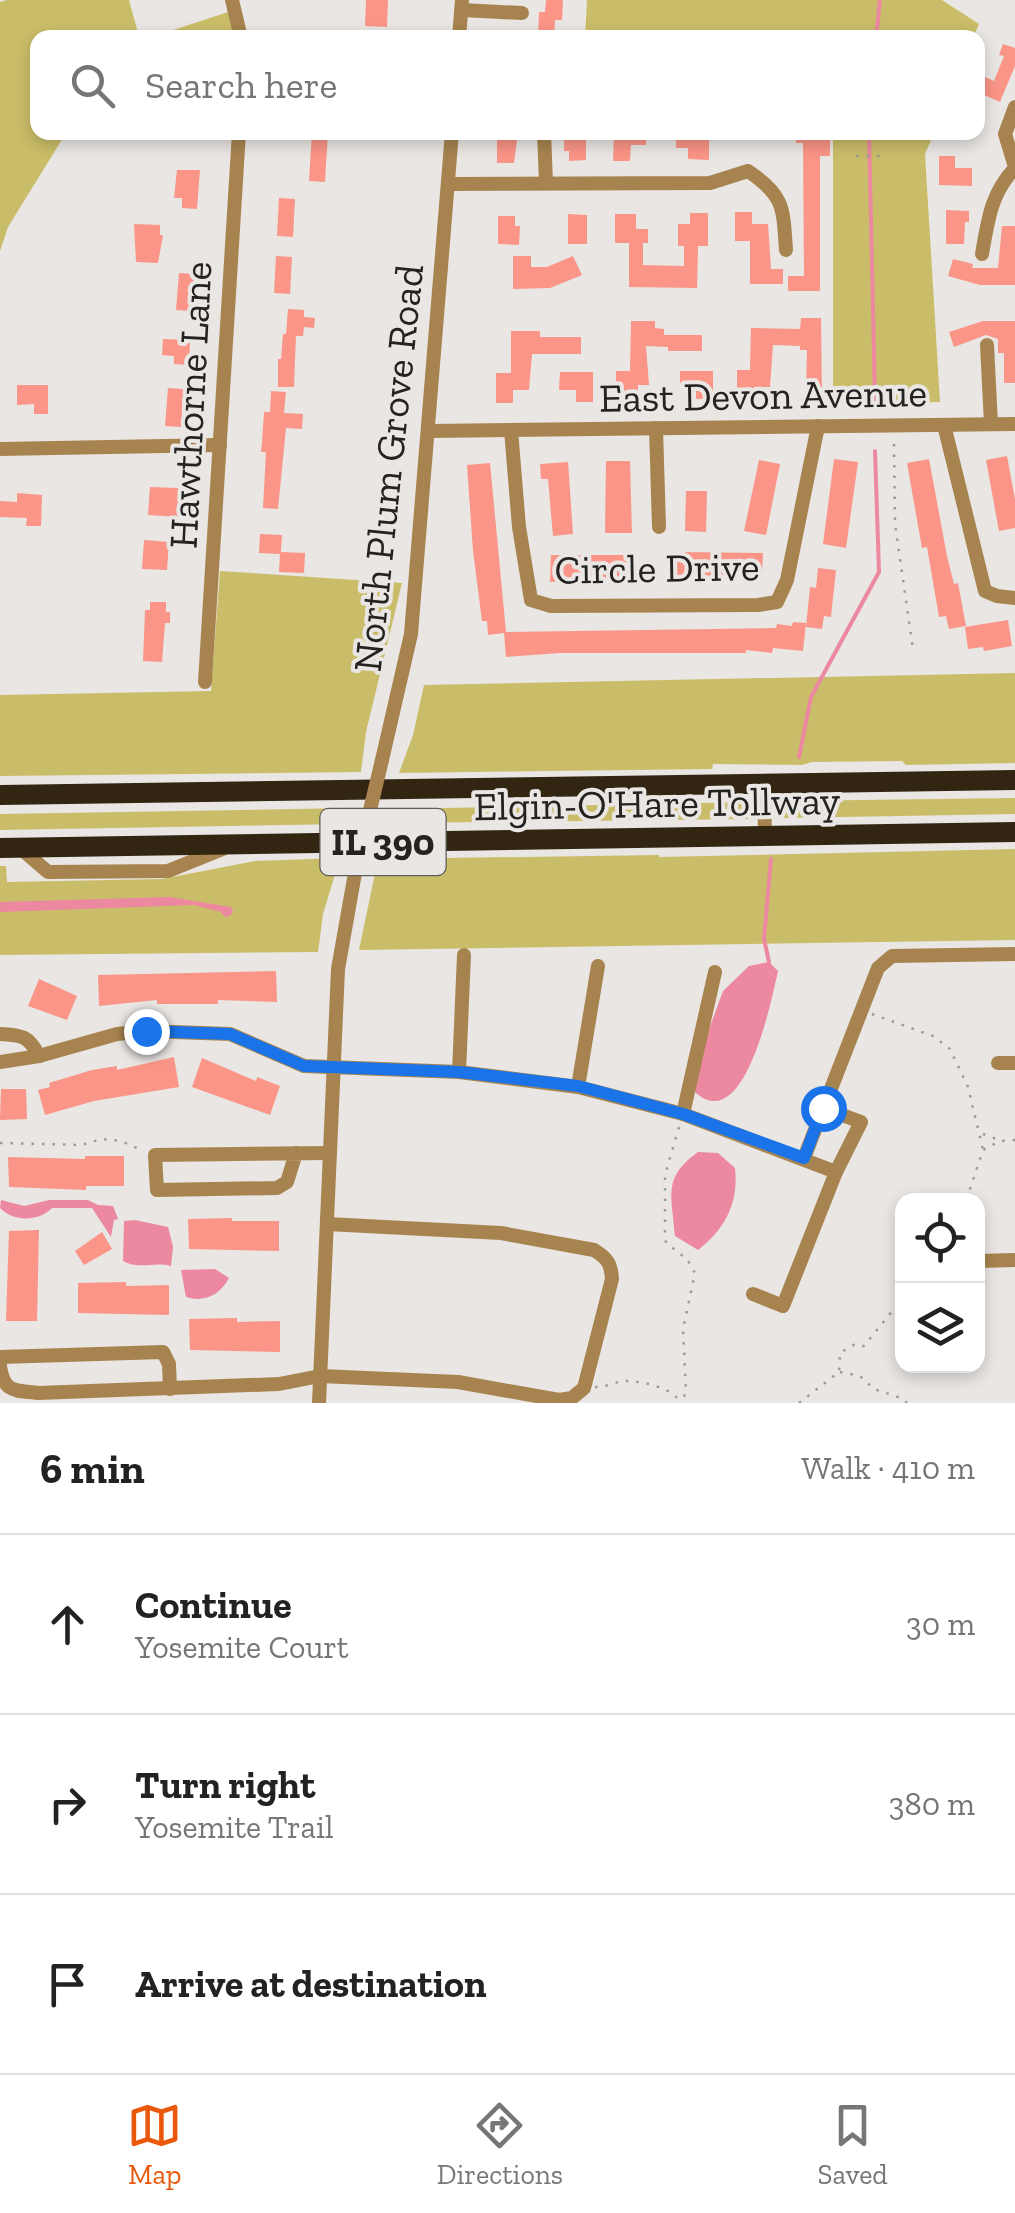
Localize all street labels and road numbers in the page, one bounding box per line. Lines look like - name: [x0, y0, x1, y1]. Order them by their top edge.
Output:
- street label: Hawthorne Lane: [159, 260, 221, 550]
- street label: North Plum Grove Road: [343, 262, 433, 674]
- street label: East Devon Avenue: [598, 368, 928, 422]
- street label: Circle Drive: [554, 542, 760, 594]
- street label: Elgin-O'Hare Tollway: [473, 776, 841, 830]
- road number: IL 390: [320, 809, 446, 875]

